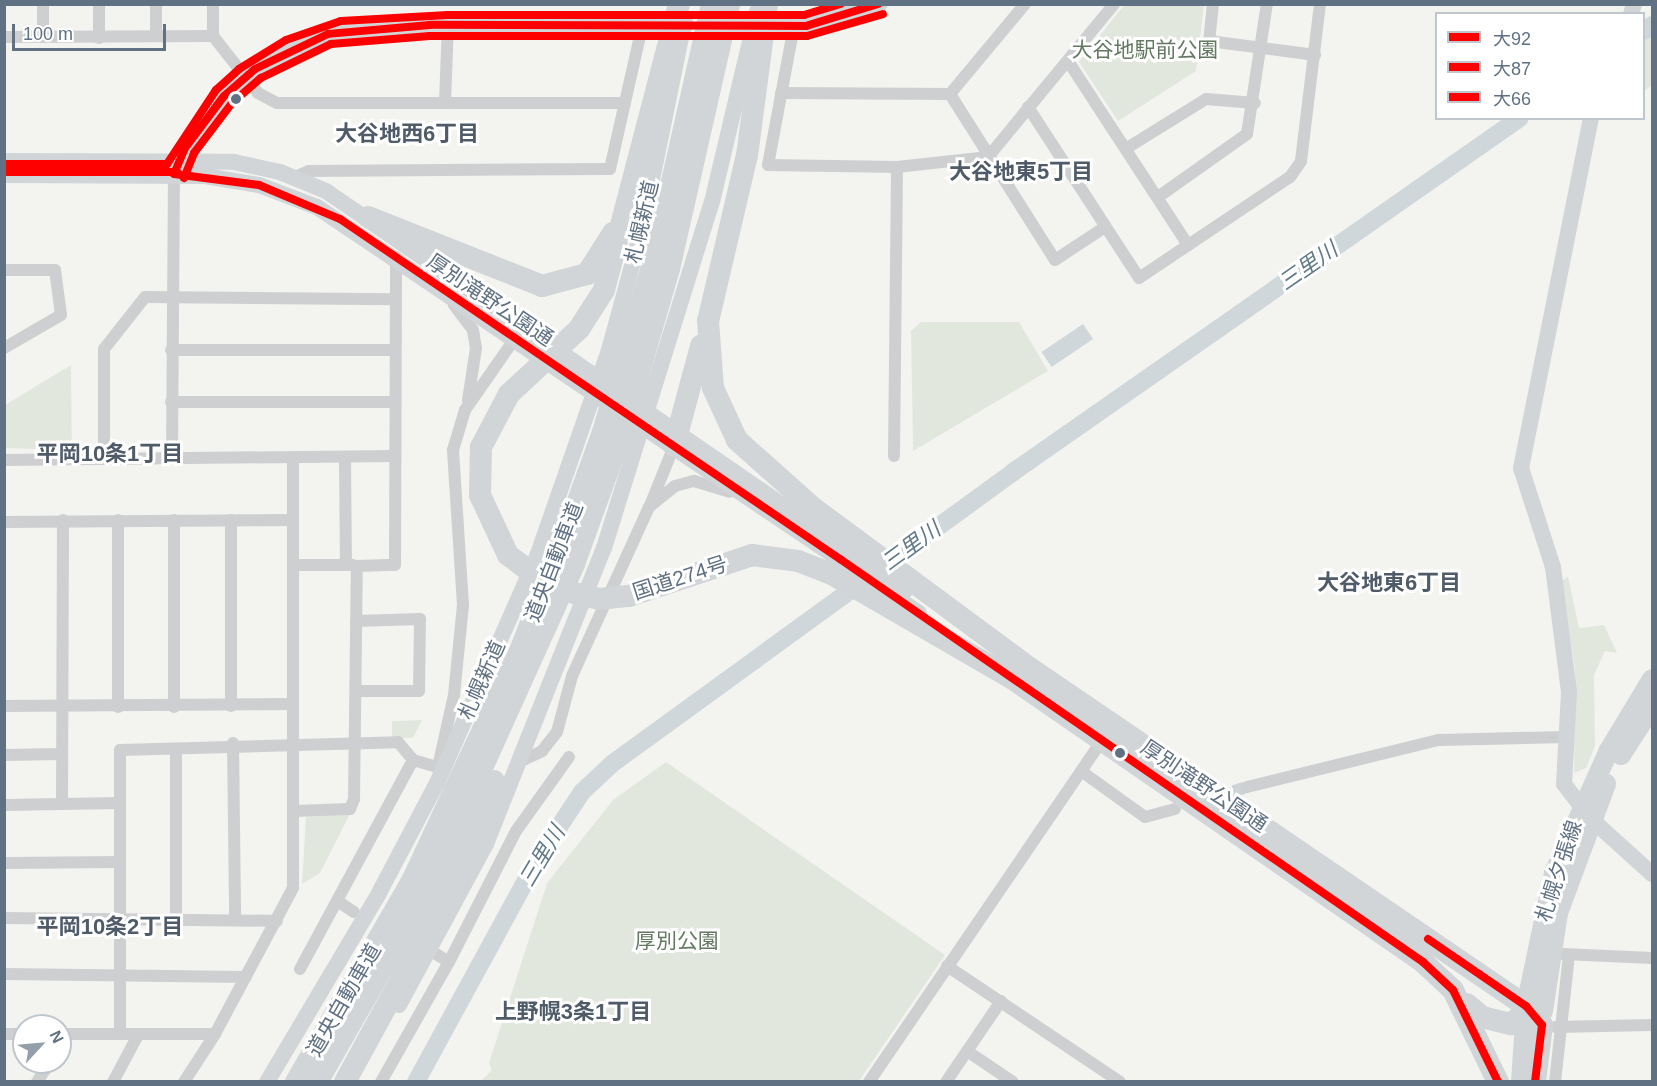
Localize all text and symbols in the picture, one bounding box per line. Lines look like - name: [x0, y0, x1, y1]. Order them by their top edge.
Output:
- scale bar: [15, 12, 170, 50]
- legend: [1435, 12, 1645, 120]
- text: 100 m: [23, 24, 73, 44]
- text: 大92: [1493, 29, 1531, 49]
- park label: 大谷地駅前公園: [1072, 37, 1218, 63]
- text: 大87: [1493, 59, 1531, 79]
- text: 大66: [1493, 89, 1531, 109]
- unlabelled marker: [230, 93, 242, 105]
- district label: 大谷地西6丁目: [335, 121, 479, 147]
- district label: 大谷地東5丁目: [949, 159, 1093, 185]
- street label: 札幌新道: [620, 178, 664, 266]
- water label: 三里川: [1273, 236, 1343, 296]
- street label: 厚別滝野公園通: [422, 248, 558, 352]
- district label: 平岡10条1丁目: [37, 441, 183, 467]
- street label: 道央自動車道: [520, 499, 588, 625]
- water label: 三里川: [877, 516, 945, 576]
- street label: 国道274号: [629, 551, 731, 605]
- district label: 大谷地東6丁目: [1317, 570, 1461, 596]
- street label: 札幌新道: [453, 637, 511, 723]
- street label: 厚別滝野公園通: [1136, 734, 1272, 838]
- unlabelled marker: [1114, 747, 1126, 759]
- street label: 札幌夕張線: [1531, 817, 1587, 925]
- water label: 三里川: [514, 821, 570, 891]
- district label: 平岡10条2丁目: [37, 914, 183, 940]
- park label: 厚別公園: [635, 928, 719, 954]
- street label: 道央自動車道: [302, 939, 386, 1061]
- district label: 上野幌3条1丁目: [495, 999, 651, 1025]
- north arrow: [12, 1014, 72, 1074]
- text: N: [47, 1028, 67, 1046]

